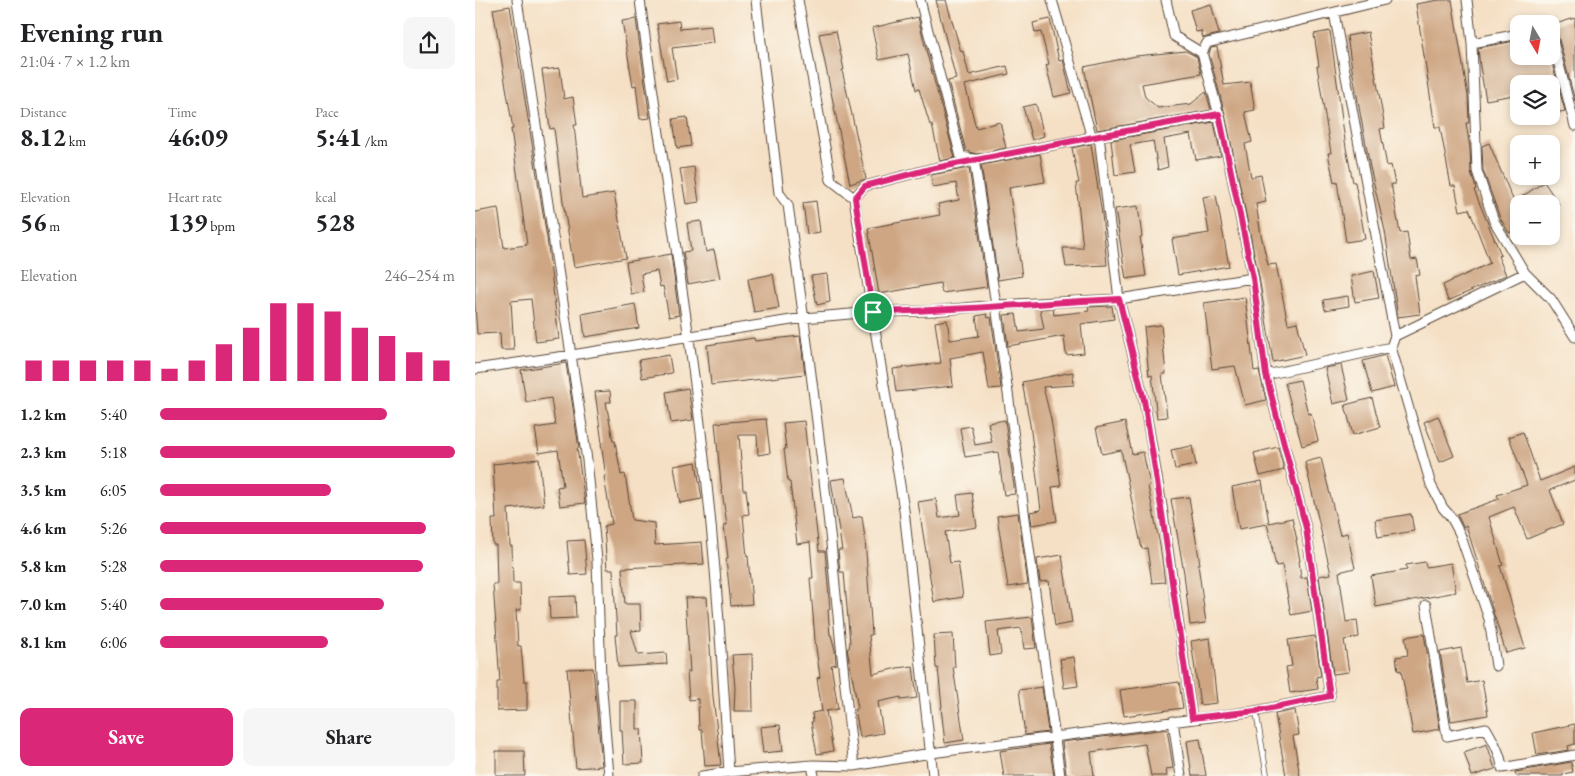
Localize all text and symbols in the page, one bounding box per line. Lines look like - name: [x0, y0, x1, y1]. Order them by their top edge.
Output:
- text: Evening run: [20, 14, 163, 50]
- north arrow: [1510, 15, 1560, 65]
- map controls: [1510, 15, 1560, 245]
- button: share: [403, 17, 455, 69]
- text: 21:04 · 7 × 1.2 km: [20, 51, 130, 72]
- button: layers: [1510, 75, 1560, 125]
- text: Distance: [20, 103, 67, 121]
- text: Time: [168, 103, 197, 121]
- text: Pace: [315, 103, 339, 121]
- text: 8.12: [20, 121, 66, 153]
- text: 46:09: [168, 121, 228, 153]
- text: 5:41: [315, 121, 362, 153]
- text: km: [66, 132, 86, 150]
- text: /km: [362, 132, 388, 150]
- button: +: [1510, 135, 1560, 185]
- text: Elevation: [20, 188, 70, 206]
- text: Heart rate: [168, 188, 222, 206]
- text: kcal: [315, 188, 336, 206]
- button: −: [1510, 195, 1560, 245]
- text: 56: [20, 206, 46, 238]
- text: 139: [168, 206, 207, 238]
- text: 528: [315, 206, 355, 238]
- text: m: [46, 217, 60, 235]
- text: bpm: [207, 217, 236, 235]
- text: Elevation: [20, 265, 78, 286]
- text: 246–254 m: [384, 265, 455, 286]
- pin: [852, 291, 894, 333]
- icon: arrive: [859, 298, 887, 326]
- text: 1.2 km: [20, 404, 66, 425]
- text: 5:40: [100, 404, 127, 425]
- text: 2.3 km: [20, 442, 66, 463]
- text: 5:18: [100, 442, 127, 463]
- text: 3.5 km: [20, 480, 66, 501]
- text: 6:05: [100, 480, 127, 501]
- text: 4.6 km: [20, 518, 66, 539]
- text: 5:26: [100, 518, 127, 539]
- text: 5.8 km: [20, 556, 66, 577]
- text: 5:28: [100, 556, 127, 577]
- text: 7.0 km: [20, 594, 66, 615]
- text: 5:40: [100, 594, 127, 615]
- text: 8.1 km: [20, 632, 66, 653]
- text: 6:06: [100, 632, 127, 653]
- button: Save: [20, 708, 233, 766]
- button: Share: [243, 708, 455, 766]

